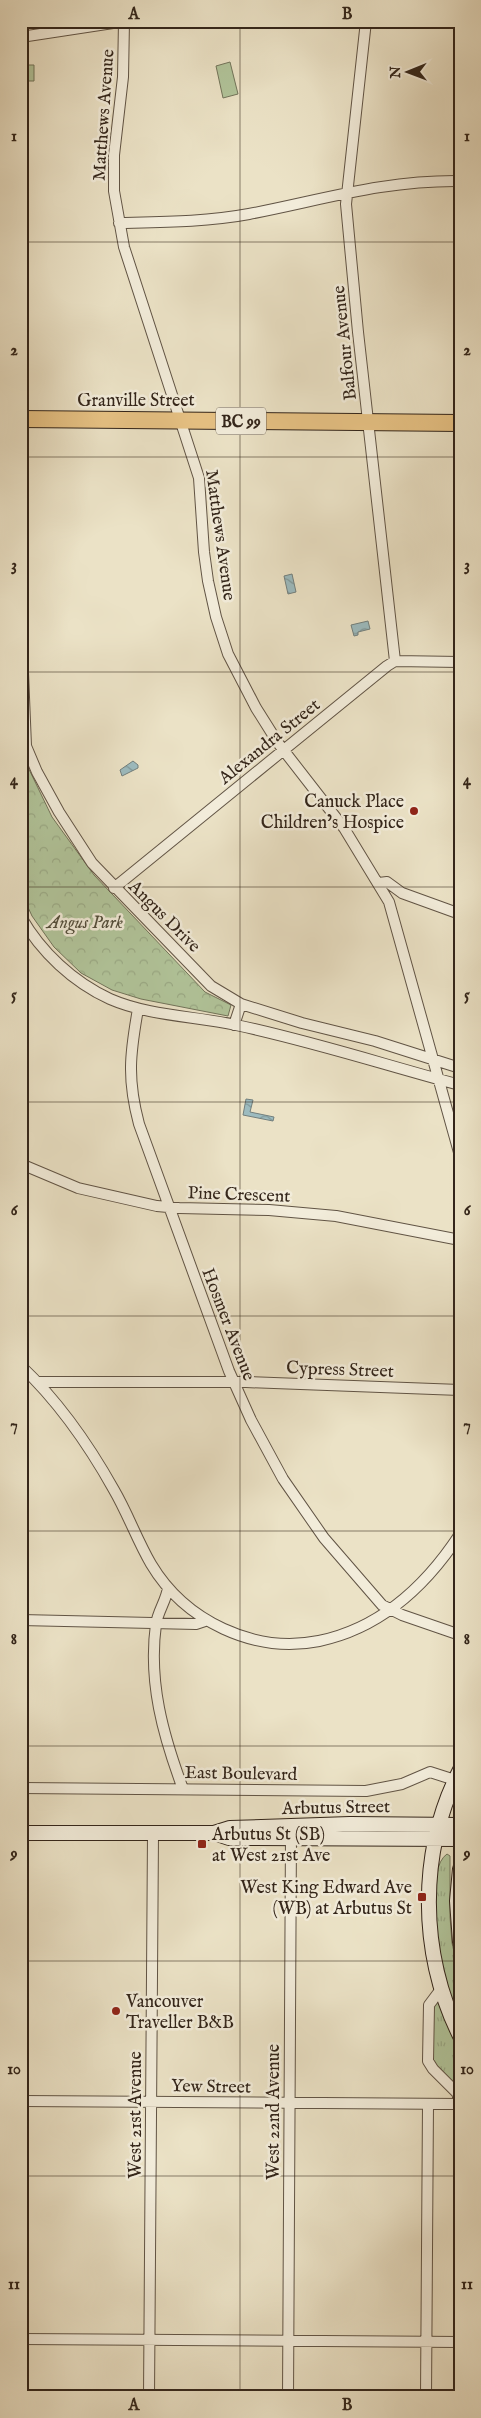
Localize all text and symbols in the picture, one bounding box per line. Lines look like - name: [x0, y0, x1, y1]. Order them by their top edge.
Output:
- text: A: [128, 5, 141, 25]
- text: B: [342, 5, 353, 25]
- street label: Matthews Avenue: [88, 48, 121, 182]
- north arrow: [384, 48, 434, 98]
- text: N: [387, 66, 405, 79]
- text: 1: [11, 127, 17, 147]
- text: 1: [464, 127, 470, 147]
- street label: Balfour Avenue: [328, 284, 363, 402]
- text: 2: [10, 341, 18, 361]
- text: 2: [463, 341, 471, 361]
- street label: Granville Street: [77, 390, 195, 413]
- road number: BC 99: [216, 408, 266, 434]
- street label: Matthews Avenue: [199, 468, 240, 602]
- text: 3: [11, 556, 17, 576]
- text: 3: [464, 556, 470, 576]
- street label: Alexandra Street: [214, 694, 325, 791]
- text: 4: [10, 771, 19, 791]
- text: 4: [463, 771, 472, 791]
- place label: Canuck Place Children’s Hospice: [261, 791, 404, 835]
- marker: Canuck Place Children’s Hospice: [408, 805, 420, 817]
- street label: Angus Drive: [122, 875, 205, 958]
- park label: Angus Park: [45, 912, 123, 935]
- text: 5: [11, 986, 17, 1006]
- text: 5: [464, 986, 470, 1006]
- street label: Pine Crescent: [187, 1182, 291, 1209]
- text: 6: [11, 1201, 19, 1221]
- text: 6: [464, 1201, 472, 1221]
- street label: Hosmer Avenue: [196, 1265, 260, 1384]
- street label: Cypress Street: [286, 1357, 394, 1384]
- text: 7: [10, 1416, 18, 1436]
- text: 7: [463, 1416, 471, 1436]
- text: 8: [11, 1630, 17, 1650]
- text: 8: [464, 1630, 470, 1650]
- street label: East Boulevard: [184, 1762, 298, 1787]
- street label: Arbutus Street: [281, 1796, 390, 1821]
- place label: Arbutus St (SB) at West 21st Ave: [211, 1824, 330, 1868]
- marker: Arbutus St (SB) at West 21st Ave: [196, 1838, 208, 1850]
- text: 9: [10, 1845, 18, 1865]
- text: 9: [463, 1845, 471, 1865]
- place label: West King Edward Ave (WB) at Arbutus St: [240, 1877, 412, 1921]
- marker: West King Edward Ave (WB) at Arbutus St: [416, 1891, 428, 1903]
- place label: Vancouver Traveller B&B: [125, 1991, 234, 2035]
- marker: Vancouver Traveller B&B: [110, 2005, 122, 2017]
- street label: West 22nd Avenue: [263, 2044, 286, 2180]
- street label: West 21st Avenue: [125, 2051, 148, 2179]
- text: 10: [7, 2060, 21, 2080]
- text: 10: [460, 2060, 474, 2080]
- street label: Yew Street: [171, 2075, 251, 2100]
- text: 11: [8, 2275, 20, 2295]
- text: 11: [461, 2275, 473, 2295]
- text: A: [128, 2396, 141, 2416]
- text: B: [342, 2396, 353, 2416]

